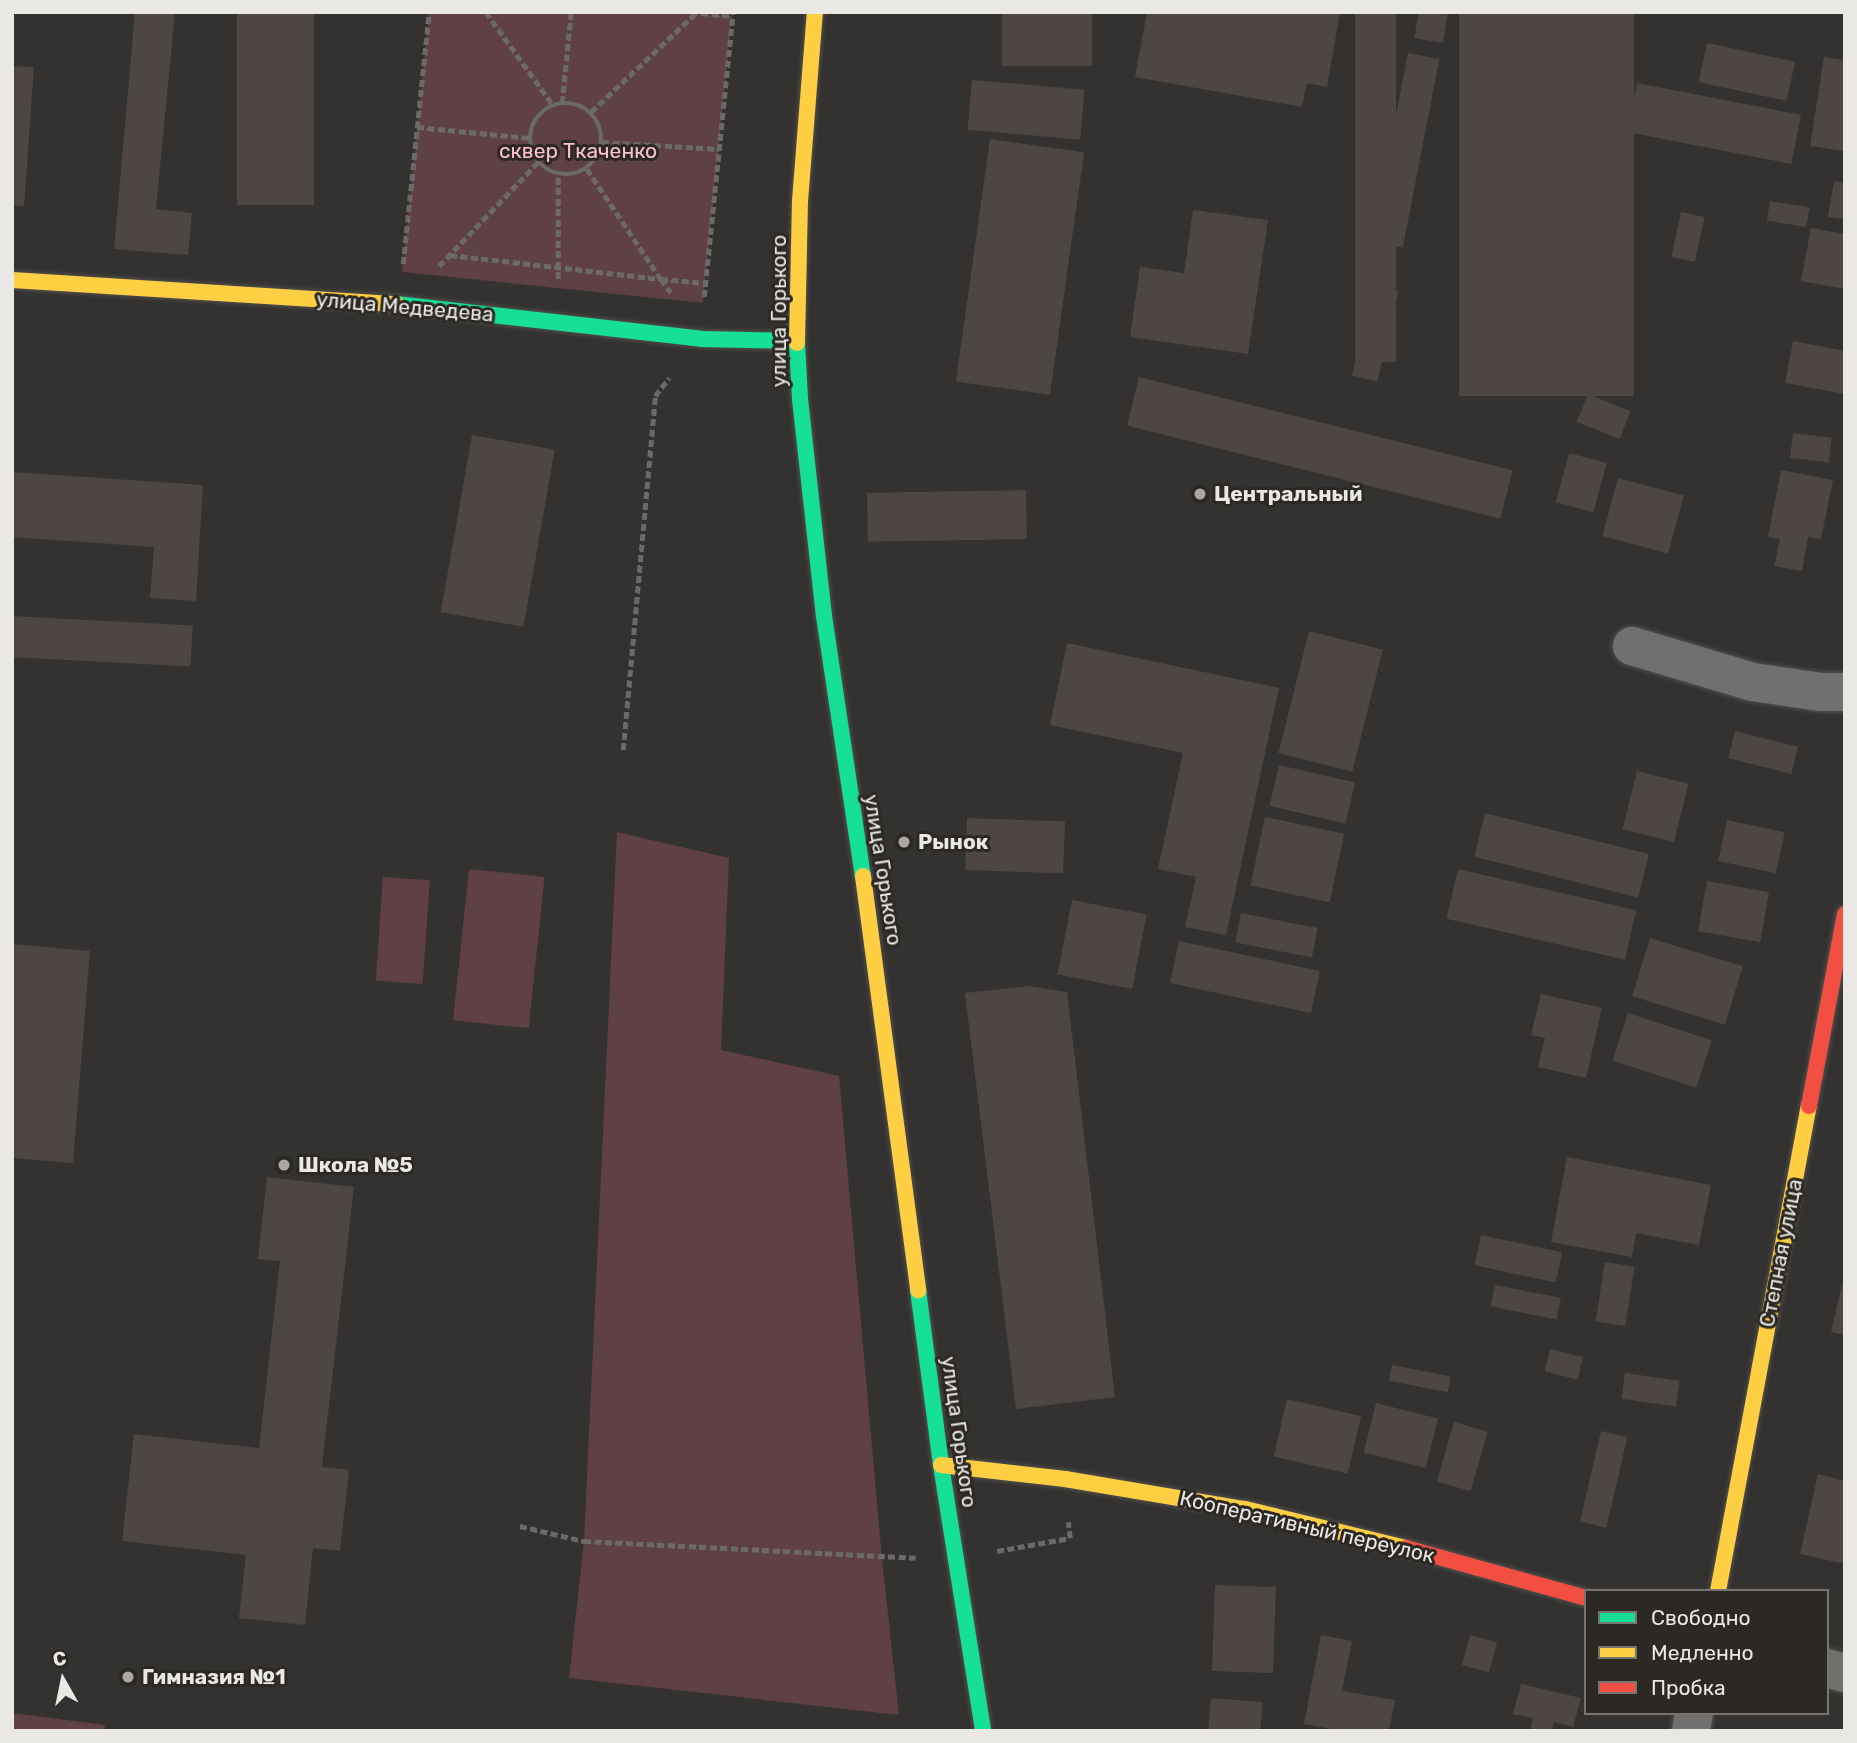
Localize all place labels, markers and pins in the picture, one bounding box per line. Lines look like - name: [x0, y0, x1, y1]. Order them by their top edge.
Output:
- place label: Центральный: [1214, 481, 1362, 507]
- marker: Центральный: [1192, 486, 1208, 502]
- place label: Рынок: [918, 829, 988, 855]
- marker: Рынок: [896, 834, 912, 850]
- place label: Школа №5: [298, 1152, 413, 1178]
- marker: Школа №5: [276, 1157, 292, 1173]
- place label: Гимназия №1: [142, 1664, 286, 1690]
- marker: Гимназия №1: [120, 1669, 136, 1685]

